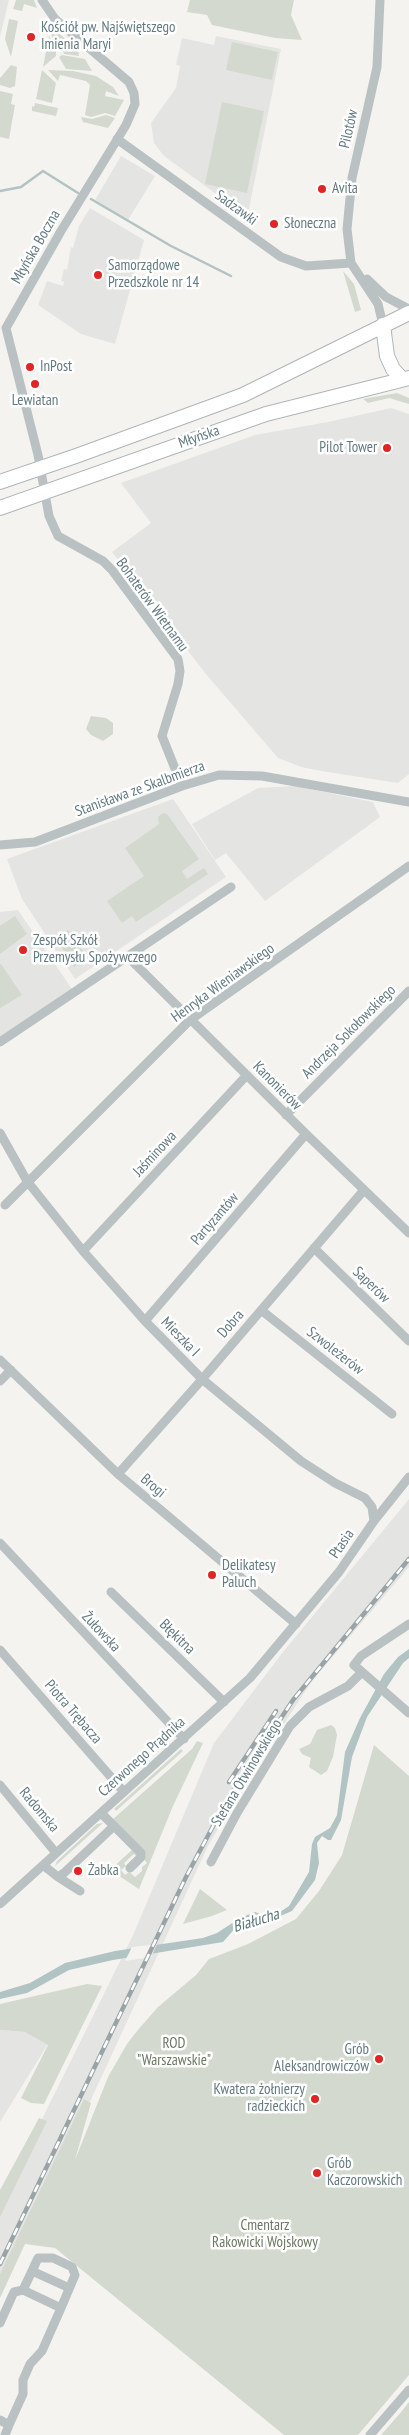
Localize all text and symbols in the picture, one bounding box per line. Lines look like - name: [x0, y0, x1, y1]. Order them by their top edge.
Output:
- place label: Kościół pw. Najświętszego Imienia Maryi: [41, 19, 176, 54]
- marker: Kościół pw. Najświętszego Imienia Maryi: [25, 31, 37, 43]
- street label: Pilotów: [336, 108, 362, 150]
- place label: Avita: [332, 180, 358, 198]
- marker: Avita: [316, 183, 328, 195]
- street label: Sadzawki: [211, 187, 261, 229]
- street label: Młyńska Boczna: [8, 207, 64, 287]
- place label: Słoneczna: [284, 215, 336, 233]
- marker: Słoneczna: [268, 218, 280, 230]
- place label: Samorządowe Przedszkole nr 14: [108, 257, 199, 292]
- marker: Samorządowe Przedszkole nr 14: [92, 269, 104, 281]
- place label: InPost: [40, 358, 72, 376]
- marker: InPost: [24, 361, 36, 373]
- marker: Lewiatan: [29, 378, 41, 390]
- place label: Lewiatan: [12, 392, 58, 410]
- street label: Młyńska: [176, 422, 222, 452]
- place label: Pilot Tower: [319, 439, 377, 457]
- marker: Pilot Tower: [381, 442, 393, 454]
- street label: Bohaterów Wietnamu: [112, 555, 192, 655]
- street label: Stanisława ze Skalbmierza: [73, 757, 207, 821]
- place label: Zespół Szkół Przemysłu Spożywczego: [33, 932, 157, 967]
- street label: Henryka Wieniawskiego: [168, 940, 278, 1026]
- marker: Zespół Szkół Przemysłu Spożywczego: [17, 944, 29, 956]
- street label: Andrzeja Sokołowskiego: [298, 981, 400, 1083]
- street label: Kanonierów: [249, 1058, 305, 1114]
- street label: Jaśminowa: [129, 1128, 181, 1180]
- street label: Partyzantów: [187, 1189, 243, 1249]
- street label: Saperów: [349, 1263, 393, 1307]
- street label: Dobra: [214, 1306, 248, 1342]
- street label: Mieszka I: [157, 1313, 203, 1361]
- street label: Szwoleżerów: [303, 1323, 367, 1379]
- street label: Brogi: [137, 1470, 169, 1502]
- street label: Ptasia: [326, 1526, 358, 1562]
- place label: Delikatesy Paluch: [222, 1557, 276, 1592]
- marker: Delikatesy Paluch: [206, 1569, 218, 1581]
- street label: Żułowska: [78, 1608, 124, 1656]
- street label: Błękitna: [155, 1616, 199, 1658]
- street label: Piotra Trębacza: [40, 1676, 106, 1748]
- street label: Czerwonego Prądnika: [95, 1713, 189, 1801]
- street label: Stefana Otwinowskiego: [208, 1716, 286, 1830]
- street label: Radomska: [15, 1784, 63, 1836]
- place label: Żabka: [88, 1862, 119, 1880]
- marker: Żabka: [72, 1865, 84, 1877]
- water label: Białucha: [231, 1905, 281, 1937]
- park label: ROD "Warszawskie": [137, 2035, 211, 2070]
- place label: Grób Aleksandrowiczów: [274, 2041, 369, 2076]
- marker: Grób Aleksandrowiczów: [373, 2053, 385, 2065]
- place label: Kwatera żołnierzy radzieckich: [214, 2081, 305, 2116]
- marker: Kwatera żołnierzy radzieckich: [309, 2093, 321, 2105]
- place label: Grób Kaczorowskich: [327, 2155, 402, 2190]
- marker: Grób Kaczorowskich: [311, 2167, 323, 2179]
- park label: Cmentarz Rakowicki Wojskowy: [212, 2217, 318, 2252]

